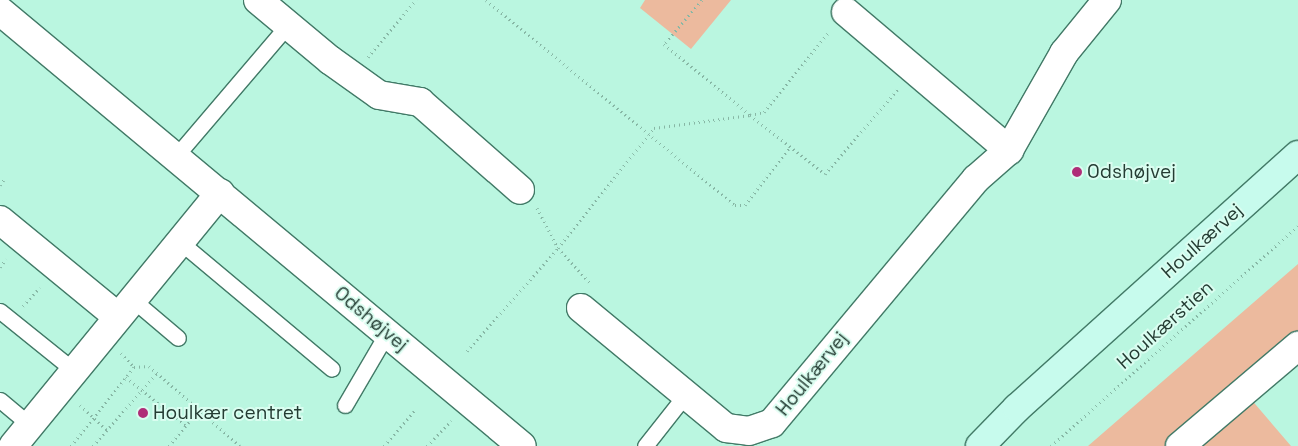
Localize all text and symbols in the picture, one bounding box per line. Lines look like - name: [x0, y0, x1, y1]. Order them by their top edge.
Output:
- place label: Odshøjvej: [1087, 161, 1176, 183]
- marker: Odshøjvej: [1071, 166, 1083, 178]
- street label: Houlkærvej: [1157, 199, 1247, 283]
- street label: Houlkærstien: [1112, 276, 1218, 374]
- street label: Odshøjvej: [330, 282, 412, 356]
- street label: Houlkærvej: [771, 328, 853, 420]
- place label: Houlkær centret: [153, 402, 302, 424]
- marker: Houlkær centret: [137, 407, 149, 419]

